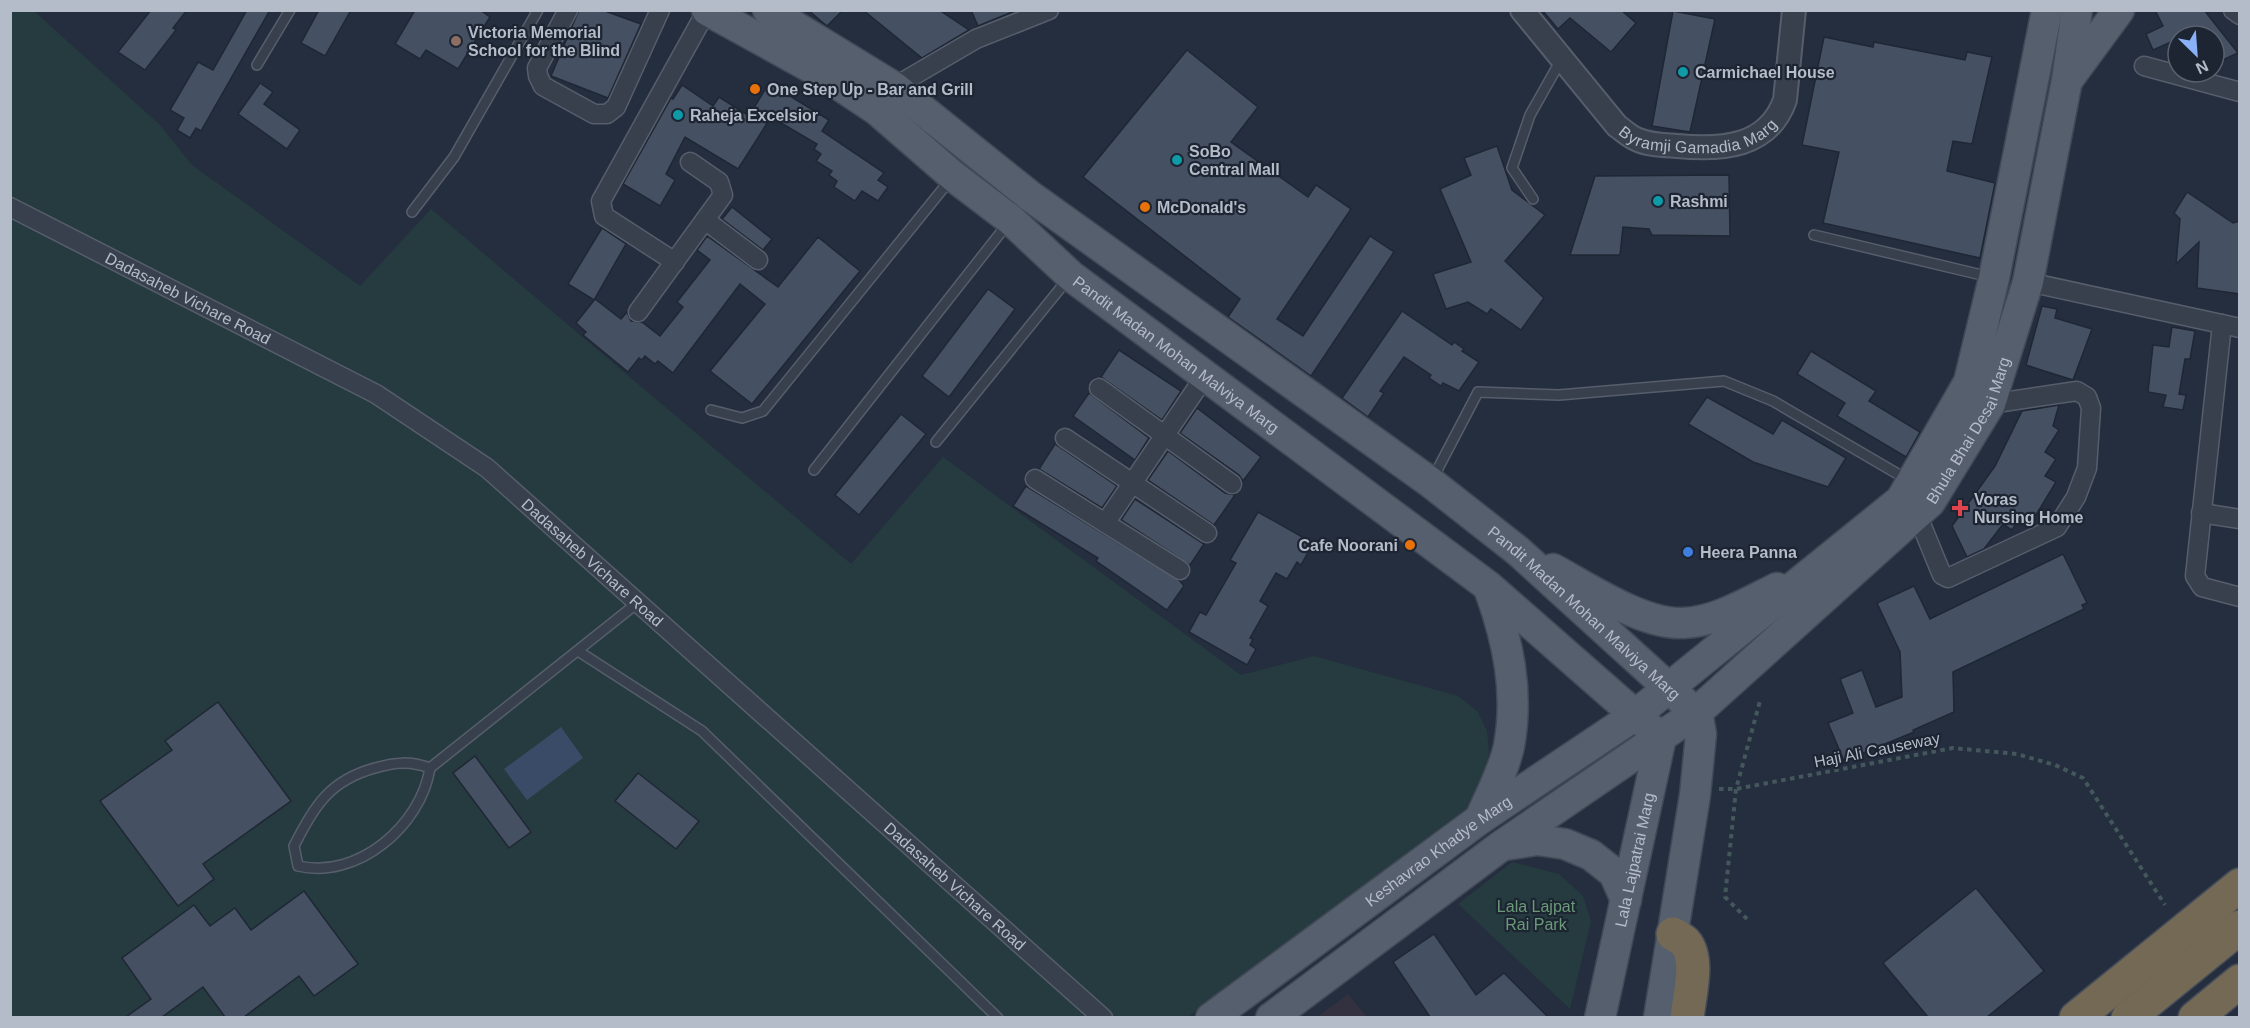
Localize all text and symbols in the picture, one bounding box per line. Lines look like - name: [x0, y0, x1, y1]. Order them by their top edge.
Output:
- place label: Victoria Memorial School for the Blind: [468, 24, 620, 59]
- north arrow: [2166, 24, 2226, 84]
- marker: Victoria Memorial School for the Blind: [449, 34, 463, 48]
- text: N: [2193, 57, 2211, 77]
- place label: Carmichael House: [1695, 64, 1835, 81]
- marker: Carmichael House: [1676, 65, 1690, 79]
- place label: One Step Up - Bar and Grill: [767, 81, 973, 98]
- marker: One Step Up - Bar and Grill: [748, 82, 762, 96]
- place label: Raheja Excelsior: [690, 107, 818, 124]
- marker: Raheja Excelsior: [671, 108, 685, 122]
- street label: Byramji Gamadia Marg: [1614, 108, 1778, 132]
- text: Byramji Gamadia Marg: [1616, 115, 1780, 156]
- place label: SoBo Central Mall: [1189, 143, 1280, 178]
- marker: SoBo Central Mall: [1170, 153, 1184, 167]
- place label: Rashmi: [1670, 193, 1728, 210]
- marker: Rashmi: [1651, 194, 1665, 208]
- place label: McDonald's: [1157, 199, 1246, 216]
- marker: McDonald's: [1138, 200, 1152, 214]
- street label: Dadasaheb Vichare Road: [103, 249, 273, 347]
- street label: Pandit Madan Mohan Malviya Marg: [1070, 272, 1282, 436]
- street label: Bhula Bhai Desai Marg: [1923, 355, 2013, 507]
- place label: Voras Nursing Home: [1974, 491, 2083, 526]
- street label: Dadasaheb Vichare Road: [519, 495, 667, 630]
- marker: Voras Nursing Home: [1951, 499, 1969, 517]
- street label: Pandit Madan Mohan Malviya Marg: [1485, 522, 1684, 703]
- place label: Cafe Noorani: [1298, 537, 1398, 554]
- marker: Cafe Noorani: [1403, 538, 1417, 552]
- place label: Heera Panna: [1700, 544, 1797, 561]
- marker: Heera Panna: [1681, 545, 1695, 559]
- street label: Haji Ali Causeway: [1813, 729, 1941, 771]
- street label: Lala Lajpatrai Marg: [1612, 791, 1657, 928]
- street label: Keshavrao Khadye Marg: [1362, 792, 1514, 910]
- street label: Dadasaheb Vichare Road: [881, 819, 1029, 953]
- park label: Lala Lajpat Rai Park: [1497, 898, 1576, 933]

